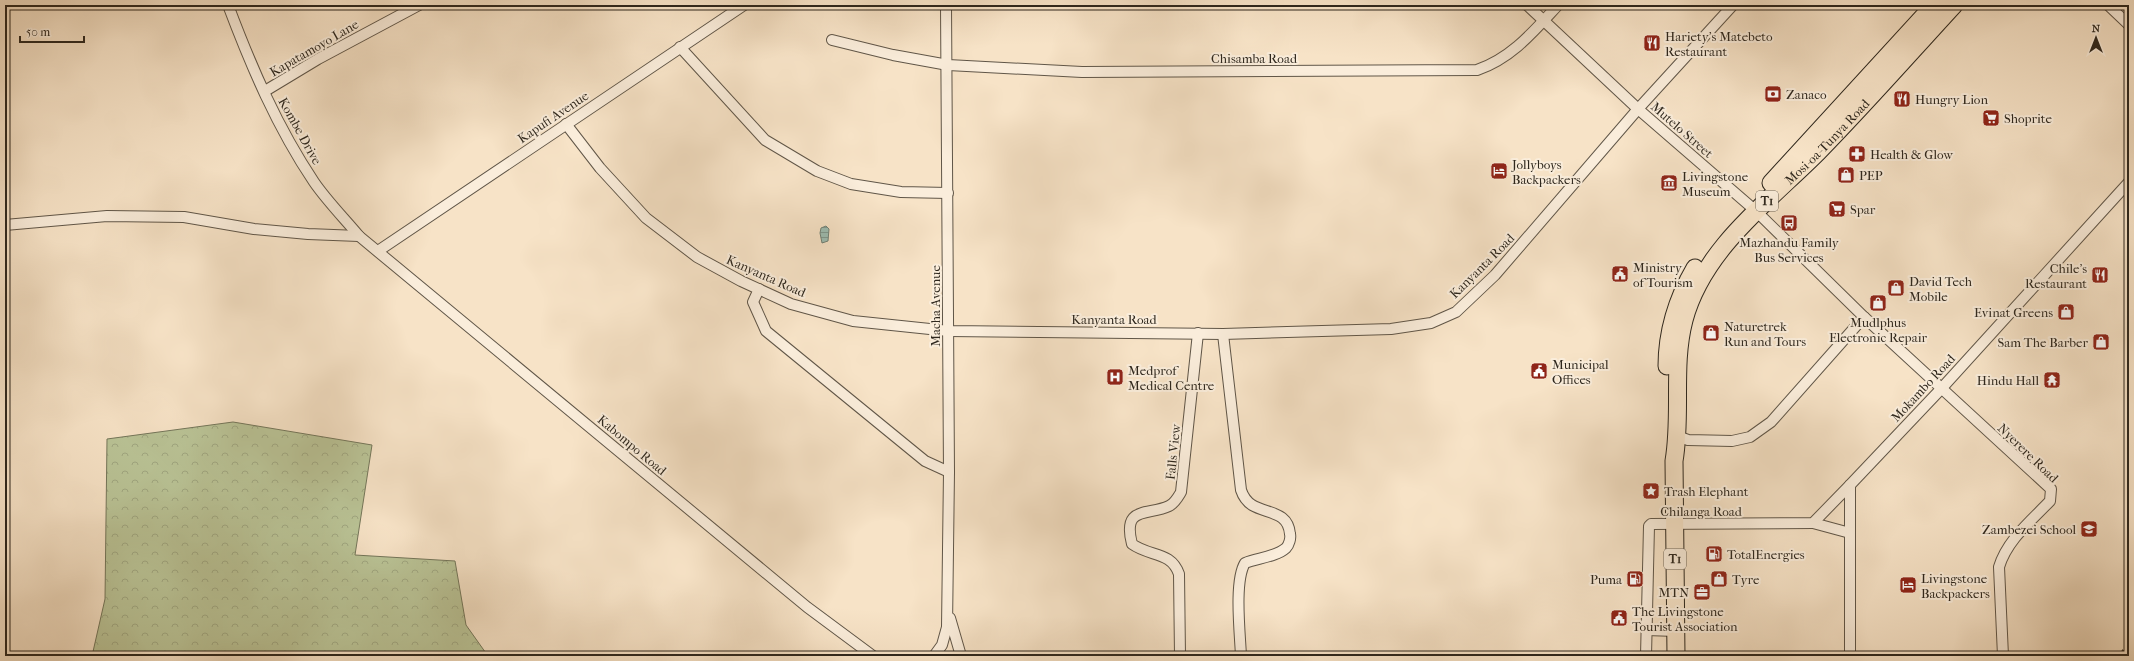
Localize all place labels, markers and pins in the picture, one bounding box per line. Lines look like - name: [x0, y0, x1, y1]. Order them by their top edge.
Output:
- place label: Hariety's Matebeto Restaurant: [1665, 29, 1773, 59]
- restaurant icon: Hariety's Matebeto Restaurant: [1642, 33, 1662, 53]
- bank icon: Zanaco: [1763, 84, 1783, 104]
- place label: Zanaco: [1786, 87, 1827, 102]
- restaurant icon: Hungry Lion: [1892, 89, 1912, 109]
- place label: Hungry Lion: [1915, 92, 1988, 107]
- supermarket icon: Shoprite: [1981, 108, 2001, 128]
- place label: Shoprite: [2004, 111, 2052, 126]
- pharmacy icon: Health & Glow: [1847, 144, 1867, 164]
- place label: Health & Glow: [1870, 147, 1953, 162]
- place label: Jollyboys Backpackers: [1511, 157, 1581, 187]
- hotel icon: Jollyboys Backpackers: [1489, 161, 1509, 181]
- shop icon: PEP: [1836, 165, 1856, 185]
- place label: PEP: [1859, 168, 1883, 183]
- place label: Livingstone Museum: [1682, 169, 1749, 199]
- museum icon: Livingstone Museum: [1659, 173, 1679, 193]
- supermarket icon: Spar: [1827, 199, 1847, 219]
- place label: Spar: [1850, 202, 1876, 217]
- bus stop icon: Mazhandu Family Bus Services: [1779, 213, 1799, 233]
- place label: Mazhandu Family Bus Services: [1739, 235, 1840, 265]
- place label: Ministry of Tourism: [1633, 260, 1693, 290]
- place label: Chile's Restaurant: [2025, 261, 2087, 291]
- public building icon: Ministry of Tourism: [1610, 264, 1630, 284]
- restaurant icon: Chile's Restaurant: [2090, 265, 2110, 285]
- place label: David Tech Mobile: [1909, 274, 1973, 304]
- shop icon: David Tech Mobile: [1886, 278, 1906, 298]
- shop icon: Mudlphus Electronic Repair: [1868, 293, 1888, 313]
- shop icon: Evinat Greens: [2056, 302, 2076, 322]
- place label: Evinat Greens: [1974, 305, 2053, 320]
- place label: Mudlphus Electronic Repair: [1829, 315, 1928, 345]
- place label: Naturetrek Run and Tours: [1724, 319, 1806, 349]
- shop icon: Naturetrek Run and Tours: [1701, 323, 1721, 343]
- shop icon: Sam The Barber: [2091, 332, 2111, 352]
- place label: Sam The Barber: [1997, 335, 2088, 350]
- place label: Municipal Offices: [1552, 357, 1609, 387]
- public building icon: Municipal Offices: [1529, 361, 1549, 381]
- place label: Medprof Medical Centre: [1128, 363, 1215, 393]
- hospital icon: Medprof Medical Centre: [1105, 367, 1125, 387]
- temple icon: Hindu Hall: [2042, 370, 2062, 390]
- place label: Hindu Hall: [1977, 373, 2039, 388]
- place icon: Trash Elephant: [1641, 481, 1661, 501]
- place label: Trash Elephant: [1664, 484, 1749, 499]
- school or university icon: Zambezei School: [2079, 519, 2099, 539]
- place label: Zambezei School: [1982, 522, 2076, 537]
- fuel station icon: TotalEnergies: [1704, 544, 1724, 564]
- place label: TotalEnergies: [1727, 547, 1805, 562]
- fuel station icon: Puma: [1625, 569, 1645, 589]
- shop icon: Tyre: [1709, 569, 1729, 589]
- place label: Livingstone Backpackers: [1921, 571, 1990, 601]
- place label: Puma: [1590, 572, 1623, 587]
- place label: Tyre: [1732, 572, 1760, 587]
- hotel icon: Livingstone Backpackers: [1898, 575, 1918, 595]
- office icon: MTN: [1692, 582, 1712, 602]
- place label: MTN: [1658, 585, 1689, 600]
- place label: The Livingstone Tourist Association: [1632, 604, 1738, 634]
- public building icon: The Livingstone Tourist Association: [1609, 608, 1629, 628]

